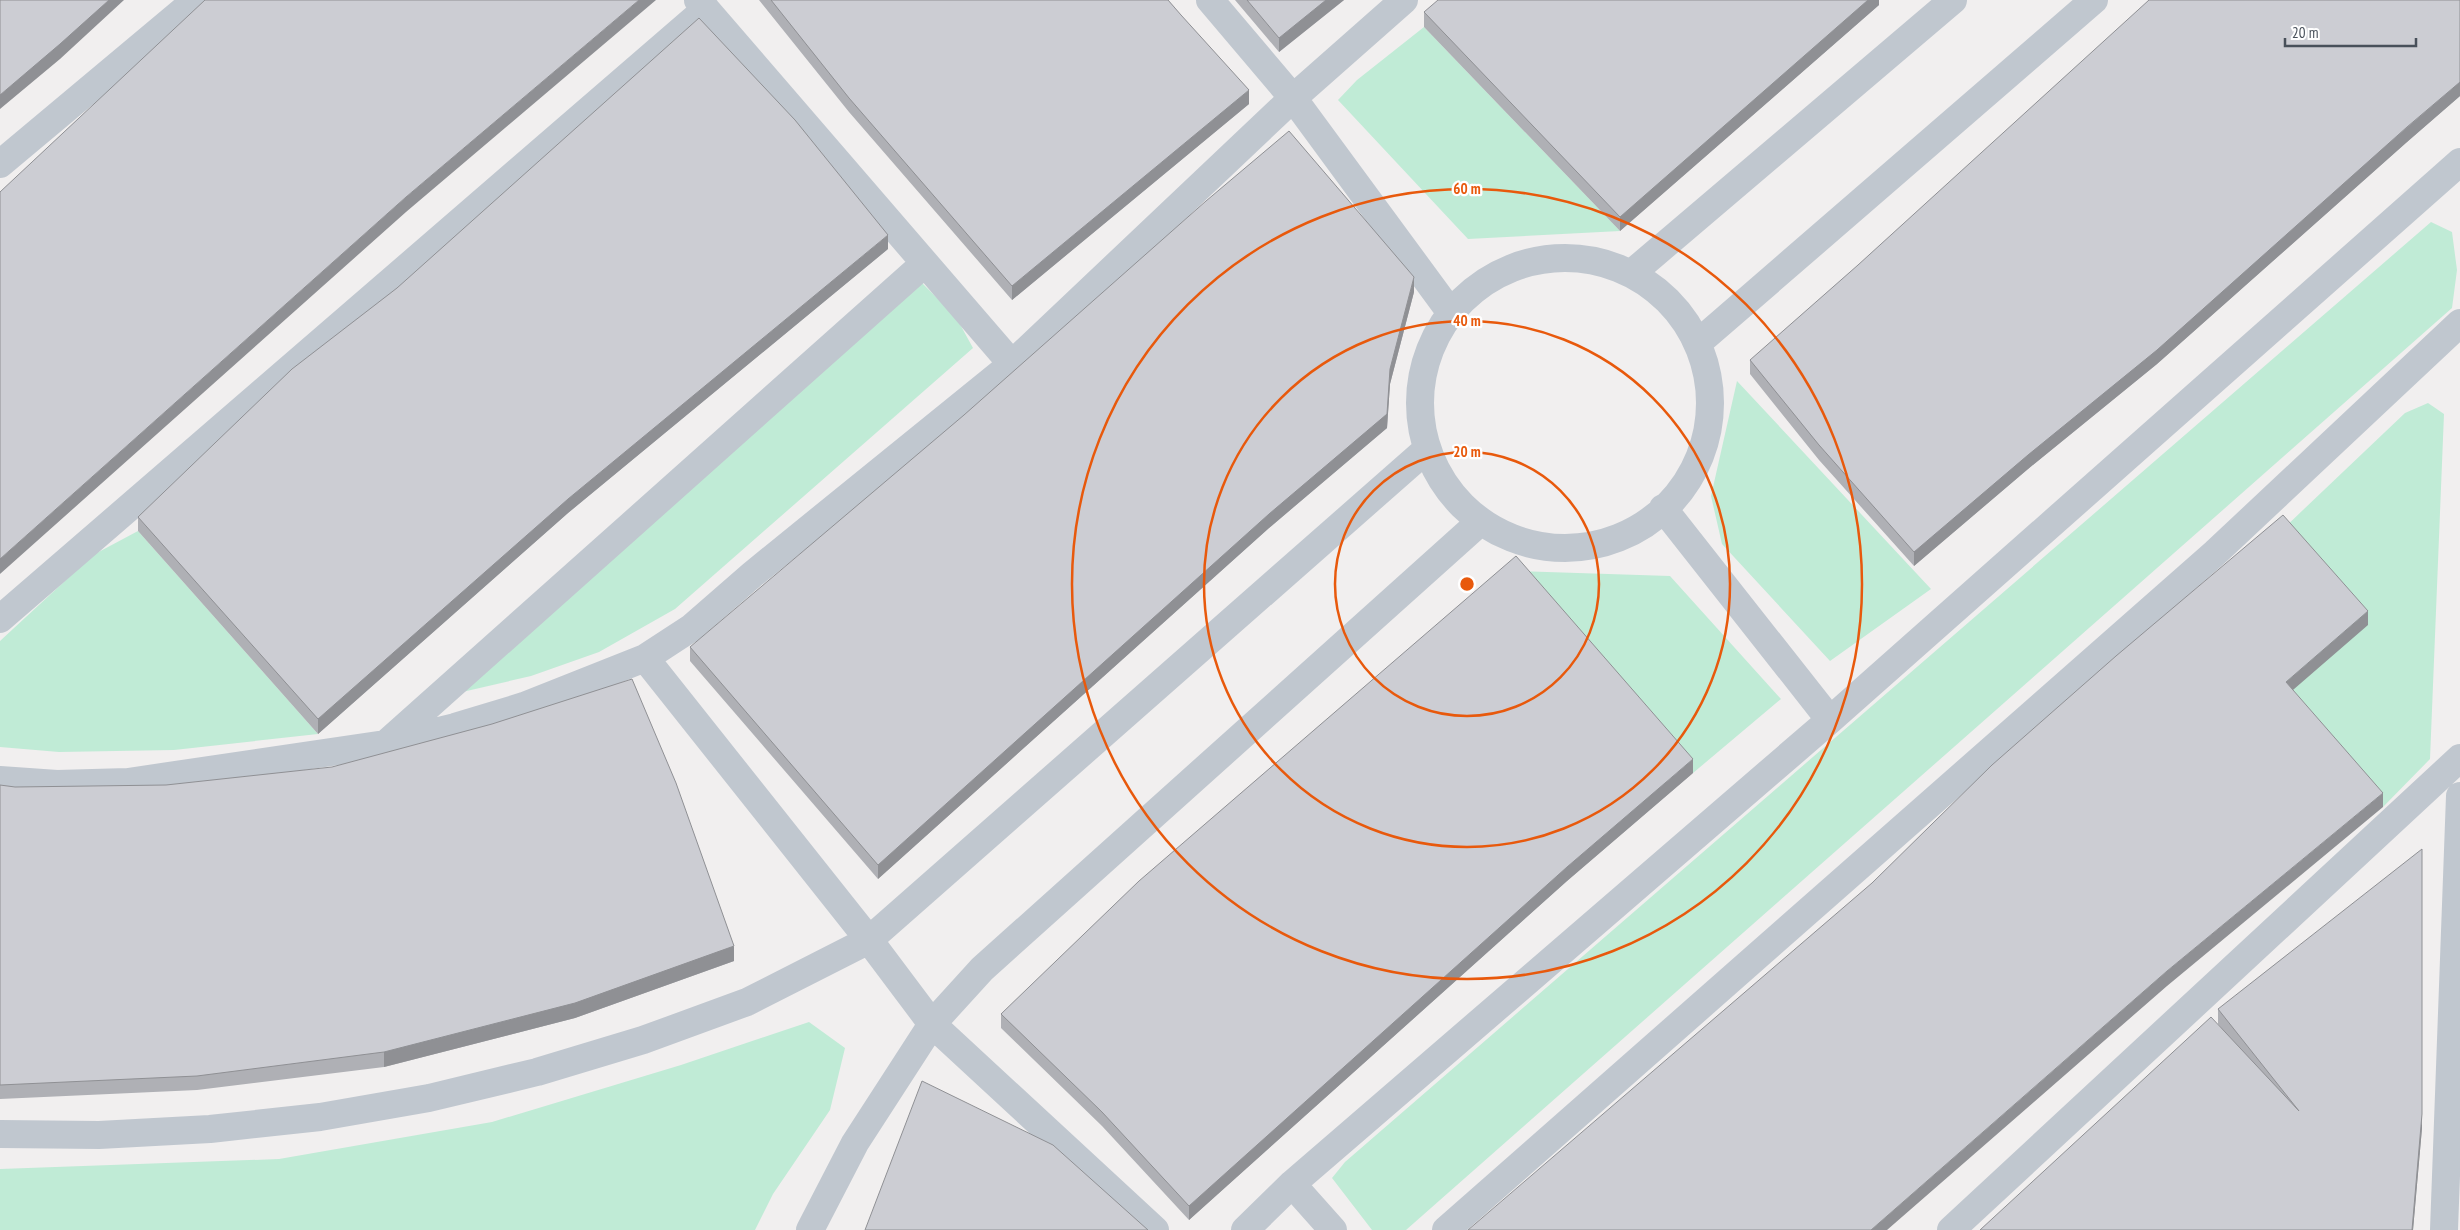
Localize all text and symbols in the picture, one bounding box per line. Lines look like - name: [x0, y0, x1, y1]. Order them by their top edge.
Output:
- scale bar: [2285, 15, 2416, 47]
- text: 20 m: [2292, 23, 2318, 42]
- text: 60 m: [1453, 179, 1481, 198]
- text: 40 m: [1453, 311, 1481, 330]
- text: 20 m: [1453, 442, 1481, 461]
- centre of rings: [1458, 575, 1476, 593]

